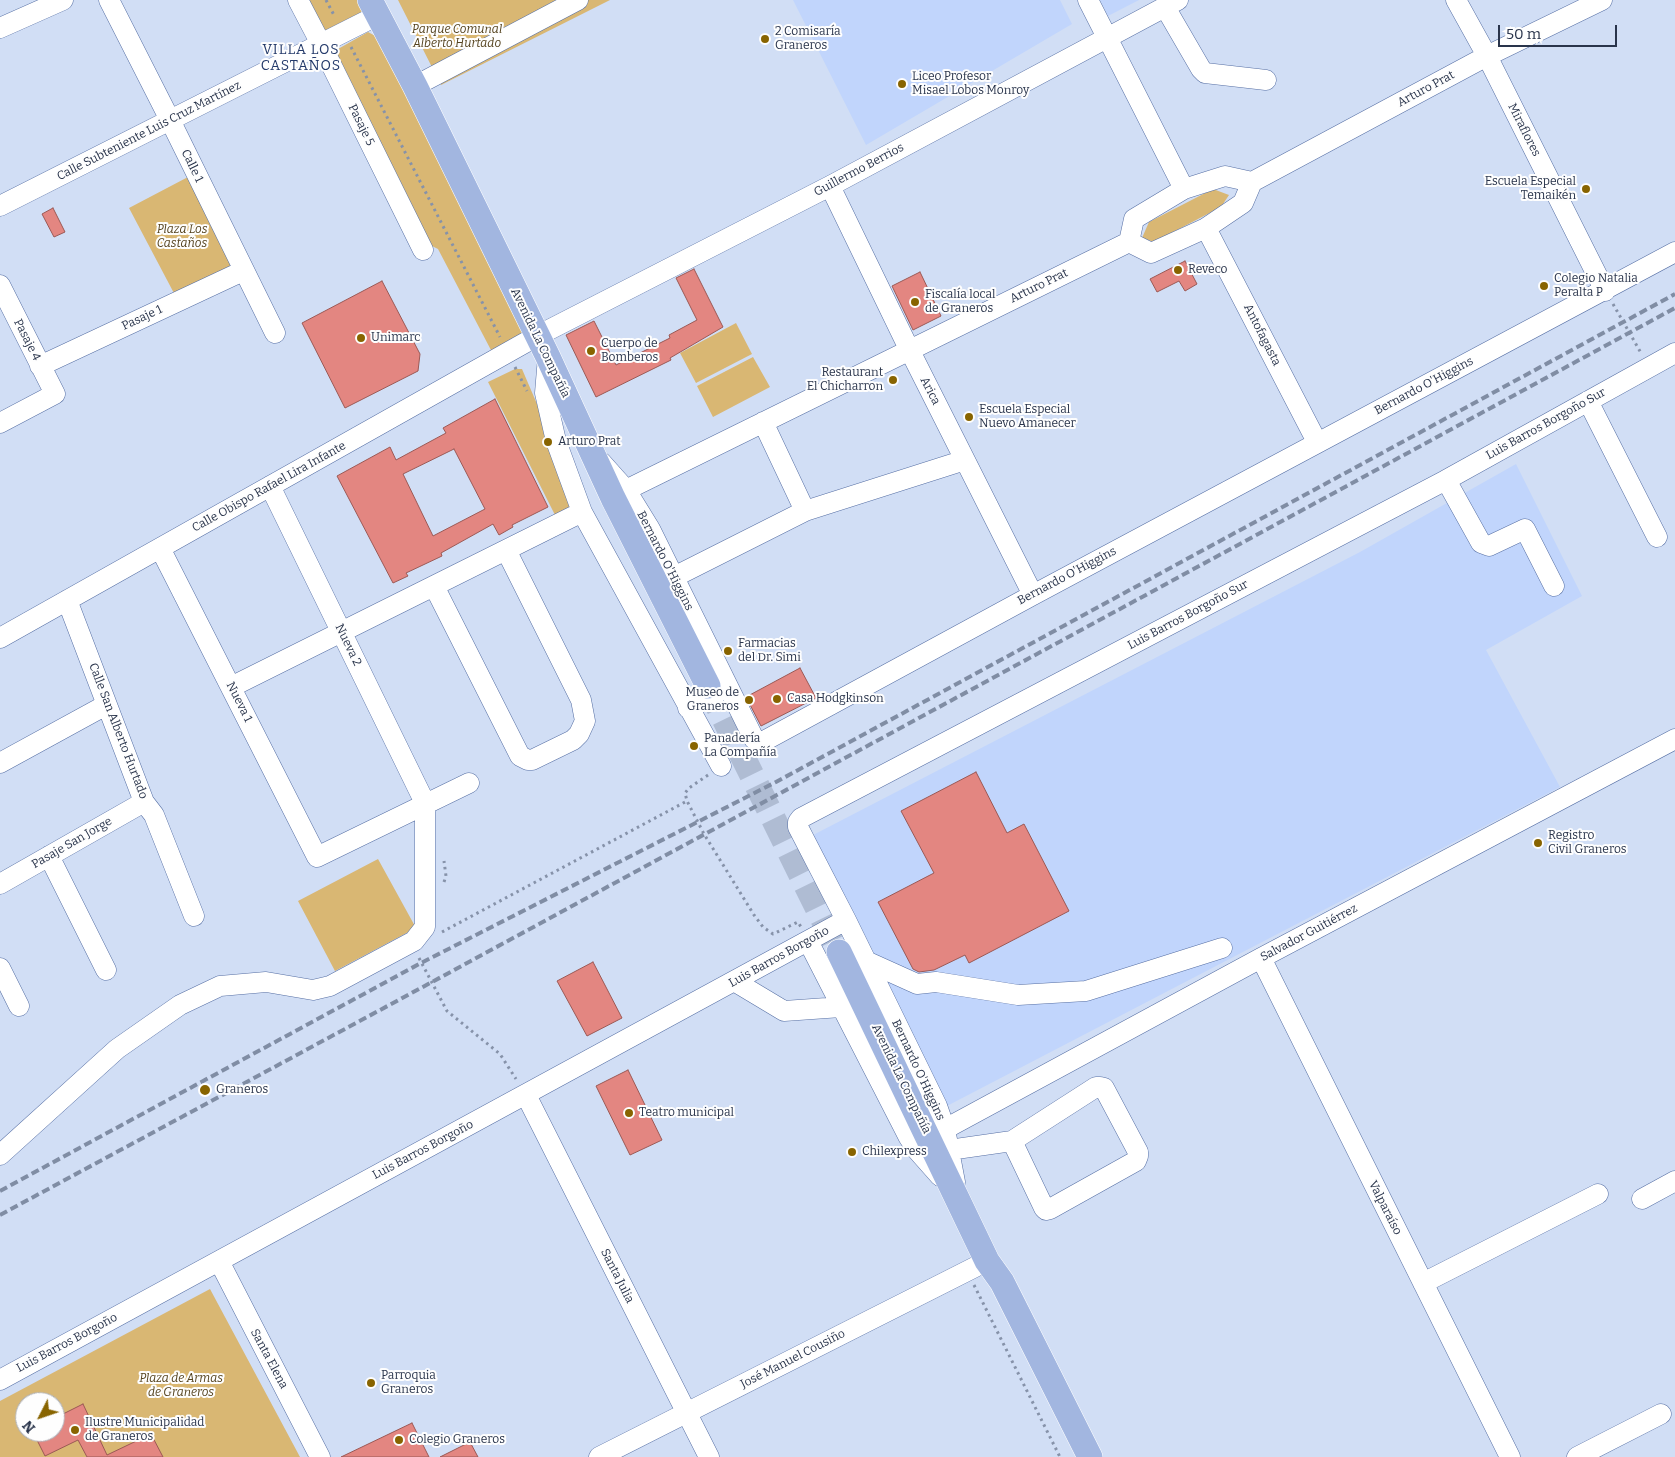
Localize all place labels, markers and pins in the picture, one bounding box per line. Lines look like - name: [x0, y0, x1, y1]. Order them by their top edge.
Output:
- place label: 2 Comisaría Graneros: [775, 25, 841, 53]
- marker: 2 Comisaría Graneros: [759, 33, 771, 45]
- place label: Liceo Profesor Misael Lobos Monroy: [912, 70, 1029, 98]
- marker: Liceo Profesor Misael Lobos Monroy: [896, 78, 908, 90]
- place label: Escuela Especial Temaikén: [1485, 175, 1576, 203]
- marker: Escuela Especial Temaikén: [1580, 183, 1592, 195]
- place label: Reveco: [1188, 263, 1227, 277]
- marker: Reveco: [1172, 264, 1184, 276]
- place label: Colegio Natalia Peralta P: [1554, 272, 1638, 300]
- marker: Colegio Natalia Peralta P: [1538, 280, 1550, 292]
- place label: Fiscalía local de Graneros: [925, 288, 996, 316]
- marker: Fiscalía local de Graneros: [909, 296, 921, 308]
- place label: Unimarc: [371, 331, 420, 345]
- marker: Unimarc: [355, 332, 367, 344]
- place label: Cuerpo de Bomberos: [601, 337, 658, 365]
- marker: Cuerpo de Bomberos: [585, 345, 597, 357]
- place label: Restaurant El Chicharron: [807, 366, 883, 394]
- marker: Restaurant El Chicharron: [887, 374, 899, 386]
- place label: Escuela Especial Nuevo Amanecer: [979, 403, 1076, 431]
- marker: Escuela Especial Nuevo Amanecer: [963, 411, 975, 423]
- place label: Arturo Prat: [558, 435, 621, 449]
- marker: Arturo Prat: [542, 436, 554, 448]
- place label: Farmacias del Dr. Simi: [738, 637, 801, 665]
- marker: Farmacias del Dr. Simi: [722, 645, 734, 657]
- place label: Museo de Graneros: [686, 686, 739, 714]
- place label: Casa Hodgkinson: [787, 692, 884, 706]
- marker: Casa Hodgkinson: [771, 693, 783, 705]
- marker: Museo de Graneros: [743, 694, 755, 706]
- place label: Panadería La Compañía: [704, 732, 776, 760]
- marker: Panadería La Compañía: [688, 740, 700, 752]
- place label: Registro Civil Graneros: [1548, 829, 1627, 857]
- marker: Registro Civil Graneros: [1532, 837, 1544, 849]
- marker: Graneros: [198, 1083, 212, 1097]
- place label: Graneros: [216, 1083, 268, 1097]
- place label: Teatro municipal: [639, 1106, 734, 1120]
- marker: Teatro municipal: [623, 1107, 635, 1119]
- place label: Chilexpress: [862, 1145, 927, 1159]
- marker: Chilexpress: [846, 1146, 858, 1158]
- place label: Parroquia Graneros: [381, 1369, 436, 1397]
- marker: Parroquia Graneros: [365, 1377, 377, 1389]
- place label: Ilustre Municipalidad de Graneros: [85, 1416, 204, 1444]
- marker: Ilustre Municipalidad de Graneros: [69, 1424, 81, 1436]
- place label: Colegio Graneros: [409, 1433, 505, 1447]
- marker: Colegio Graneros: [393, 1434, 405, 1446]

